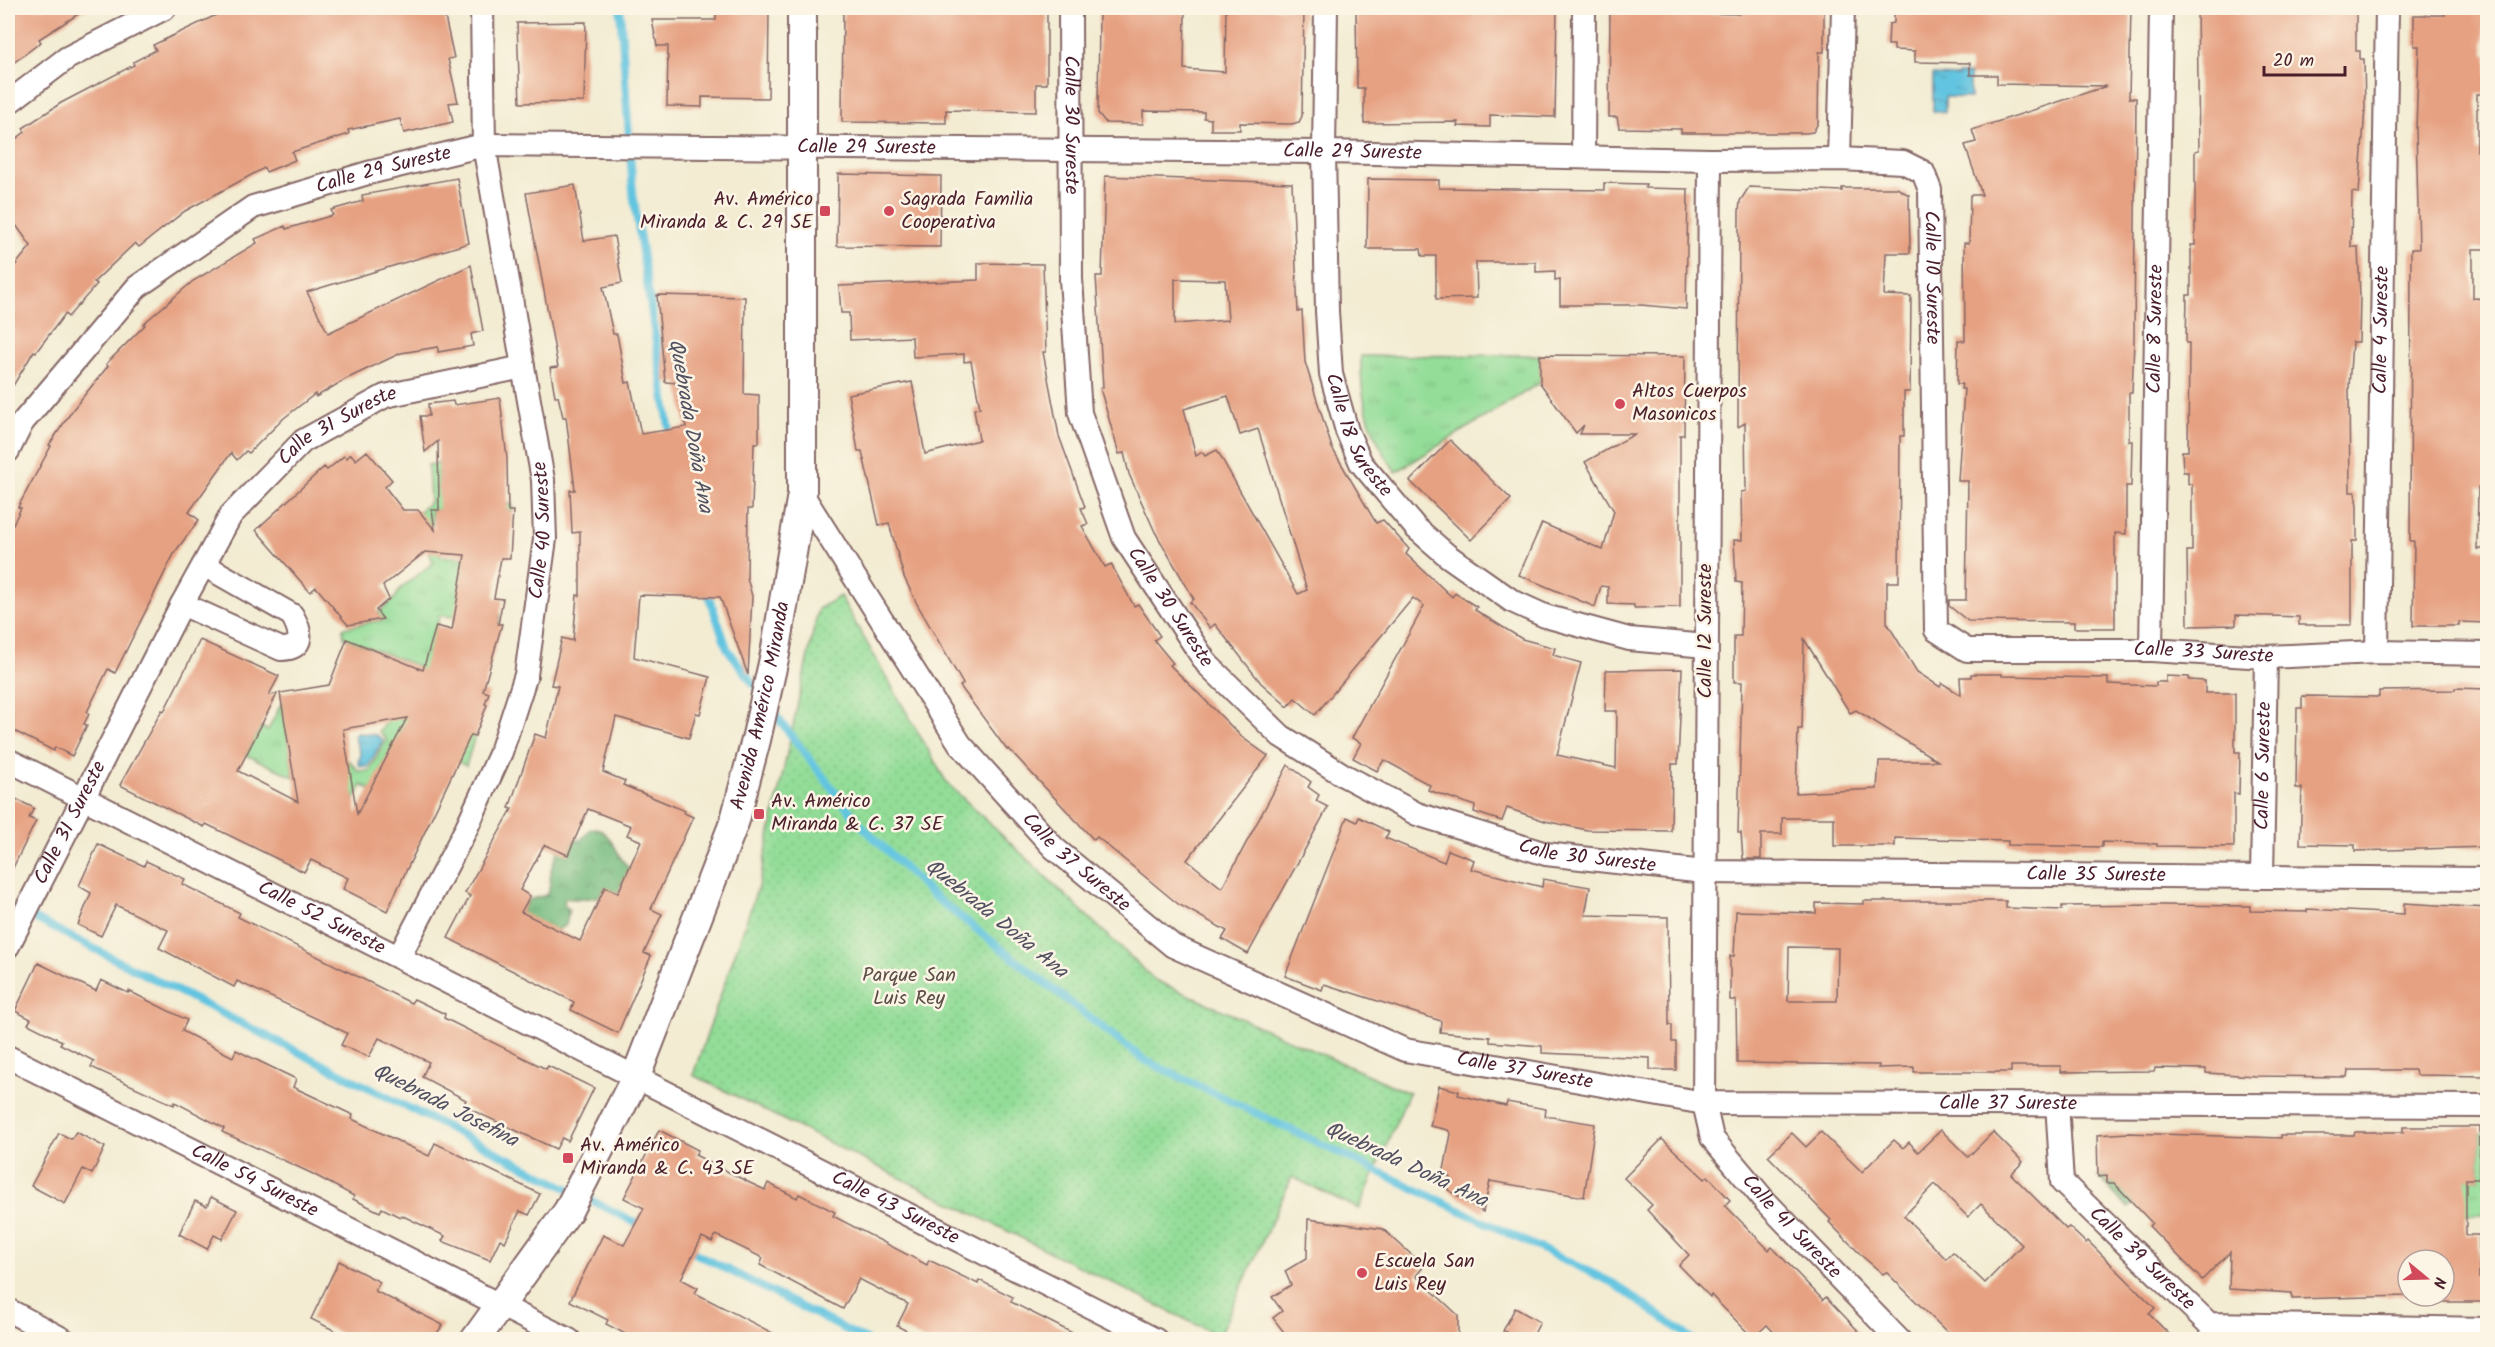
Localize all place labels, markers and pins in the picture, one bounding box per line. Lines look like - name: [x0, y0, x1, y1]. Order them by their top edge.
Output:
- place label: Av. Américo Miranda & C. 29 SE: [640, 184, 814, 239]
- place label: Sagrada Familia Cooperativa: [901, 184, 1033, 239]
- marker: Av. Américo Miranda & C. 29 SE: [818, 204, 832, 218]
- marker: Sagrada Familia Cooperativa: [882, 204, 896, 218]
- place label: Altos Cuerpos Masonicos: [1632, 376, 1747, 431]
- marker: Altos Cuerpos Masonicos: [1613, 397, 1627, 411]
- place label: Av. Américo Miranda & C. 37 SE: [771, 786, 945, 841]
- marker: Av. Américo Miranda & C. 37 SE: [752, 807, 766, 821]
- place label: Av. Américo Miranda & C. 43 SE: [580, 1130, 755, 1185]
- marker: Av. Américo Miranda & C. 43 SE: [561, 1151, 575, 1165]
- place label: Escuela San Luis Rey: [1374, 1246, 1475, 1301]
- marker: Escuela San Luis Rey: [1355, 1266, 1369, 1280]

